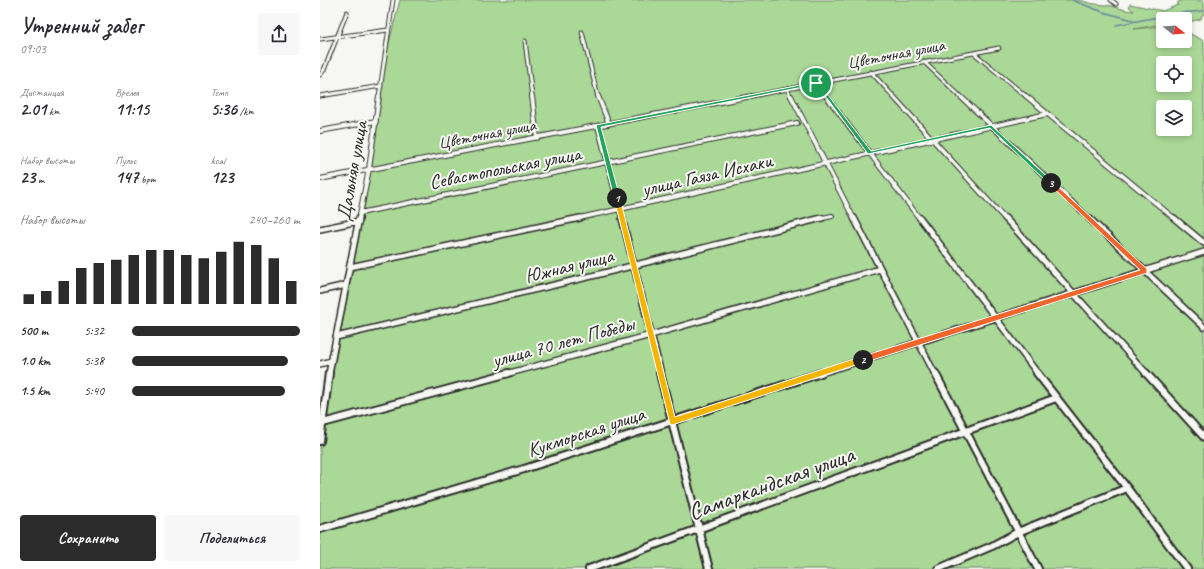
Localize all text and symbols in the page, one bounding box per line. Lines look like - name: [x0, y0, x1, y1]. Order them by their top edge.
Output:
- text: Утренний забег: [20, 12, 143, 40]
- north arrow: [1156, 12, 1192, 48]
- map controls: [1156, 12, 1192, 136]
- button: share: [258, 13, 300, 55]
- street label: Цветочная улица: [845, 34, 948, 74]
- text: 09:03: [20, 41, 46, 57]
- button: locate: [1156, 56, 1192, 92]
- pin: [799, 66, 833, 100]
- icon: arrive: [805, 72, 827, 94]
- text: Дистанция: [20, 85, 64, 99]
- text: Время: [115, 85, 139, 99]
- text: Темп: [211, 85, 228, 99]
- text: 2.01: [20, 99, 46, 120]
- text: 11:15: [115, 99, 149, 120]
- text: 5:36: [211, 99, 237, 120]
- button: layers: [1156, 100, 1192, 136]
- text: km: [46, 104, 60, 118]
- text: /km: [237, 104, 254, 118]
- street label: Цветочная улица: [436, 114, 539, 154]
- street label: Дальняя улица: [331, 117, 373, 223]
- street label: Севастопольская улица: [427, 141, 585, 195]
- street label: улица Гаяза Исхаки: [638, 148, 776, 202]
- text: Набор высоты: [20, 153, 75, 167]
- text: Пульс: [115, 153, 137, 167]
- text: kcal: [211, 153, 225, 167]
- text: 23: [20, 167, 35, 188]
- text: 147: [115, 167, 138, 188]
- text: 123: [211, 167, 234, 188]
- text: m: [35, 172, 44, 186]
- text: bpm: [138, 172, 156, 186]
- pin: 3: [1041, 173, 1061, 193]
- text: 3: [1049, 176, 1053, 190]
- pin: 1: [607, 188, 627, 208]
- text: 1: [615, 191, 619, 205]
- text: Набор высоты: [20, 212, 85, 228]
- text: 240–260 m: [249, 212, 300, 228]
- street label: Южная улица: [522, 243, 618, 289]
- street label: улица 70 лет Победы: [488, 311, 638, 373]
- text: 500 m: [20, 323, 48, 339]
- text: 5:32: [84, 323, 104, 339]
- pin: 2: [853, 350, 873, 370]
- text: 1.0 km: [20, 353, 50, 369]
- text: 5:38: [84, 353, 104, 369]
- text: 2: [861, 353, 865, 367]
- text: 1.5 km: [20, 383, 50, 399]
- text: 5:40: [84, 383, 104, 399]
- street label: Кукморская улица: [524, 401, 649, 463]
- street label: Самаркандская улица: [684, 439, 859, 527]
- button: Сохранить: [20, 515, 156, 561]
- button: Поделиться: [164, 515, 300, 561]

